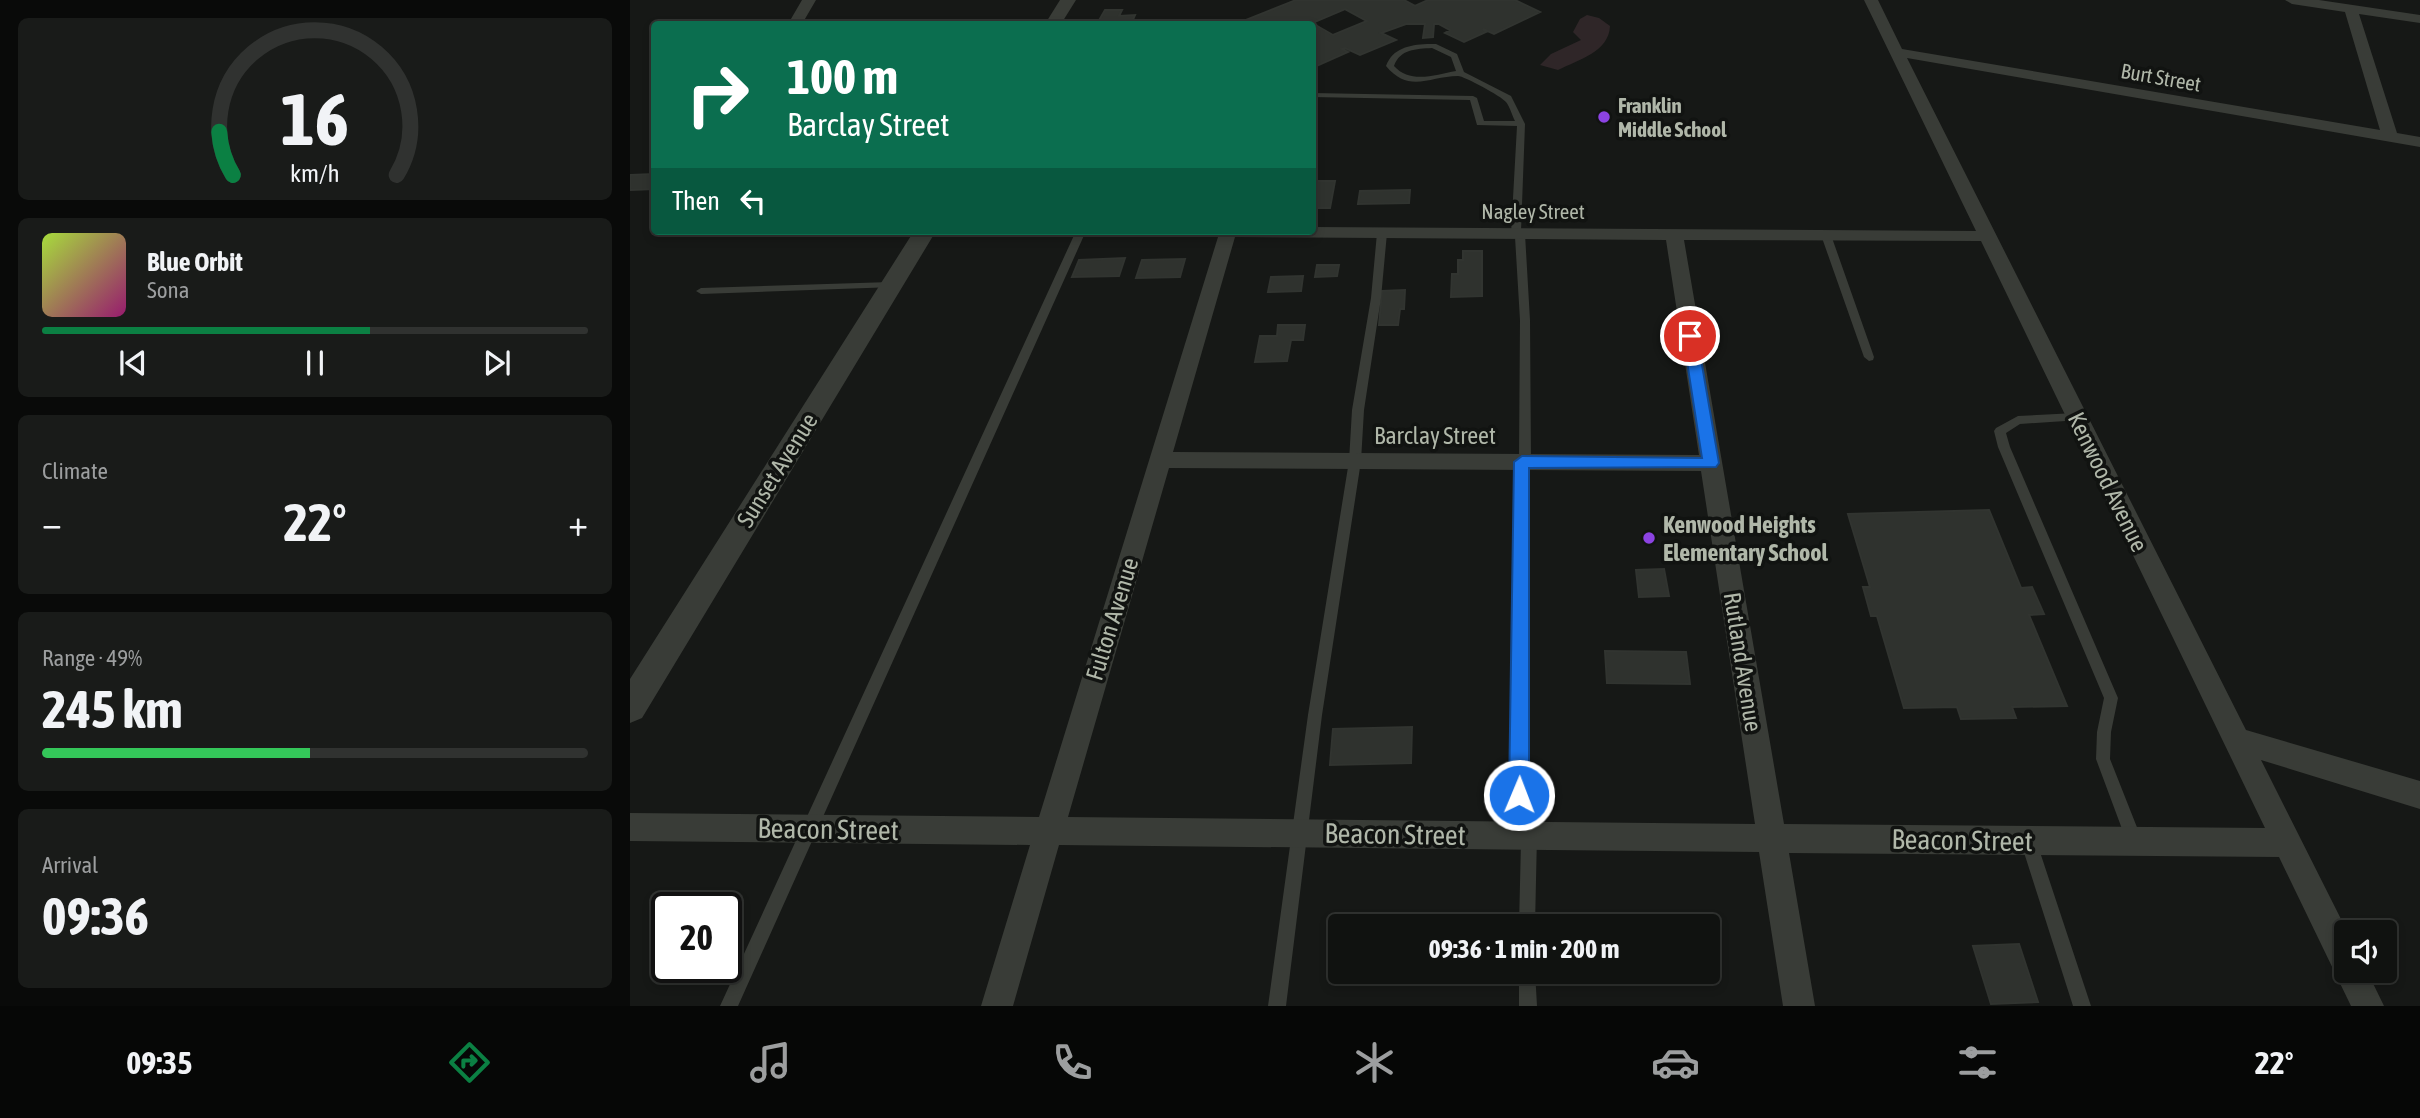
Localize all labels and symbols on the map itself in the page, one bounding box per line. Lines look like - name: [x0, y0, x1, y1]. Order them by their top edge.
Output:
- street label: Burt Street: [2119, 58, 2203, 96]
- place label: Franklin Middle School: [1618, 93, 1727, 141]
- marker: Franklin Middle School: [1596, 109, 1612, 125]
- street label: Nagley Street: [1481, 199, 1585, 223]
- pin: [1660, 306, 1720, 366]
- street label: Sunset Avenue: [731, 408, 823, 532]
- street label: Kenwood Avenue: [2063, 408, 2153, 556]
- street label: Barclay Street: [1374, 422, 1496, 449]
- place label: Kenwood Heights Elementary School: [1663, 511, 1829, 566]
- marker: Kenwood Heights Elementary School: [1641, 530, 1657, 546]
- street label: Fulton Avenue: [1081, 554, 1143, 684]
- street label: Rutland Avenue: [1719, 590, 1767, 734]
- position arrow: [1482, 758, 1556, 832]
- street label: Beacon Street: [757, 812, 899, 846]
- street label: Beacon Street: [1324, 817, 1466, 851]
- street label: Beacon Street: [1891, 823, 2033, 857]
- speed limit sign: 20: [651, 892, 742, 983]

